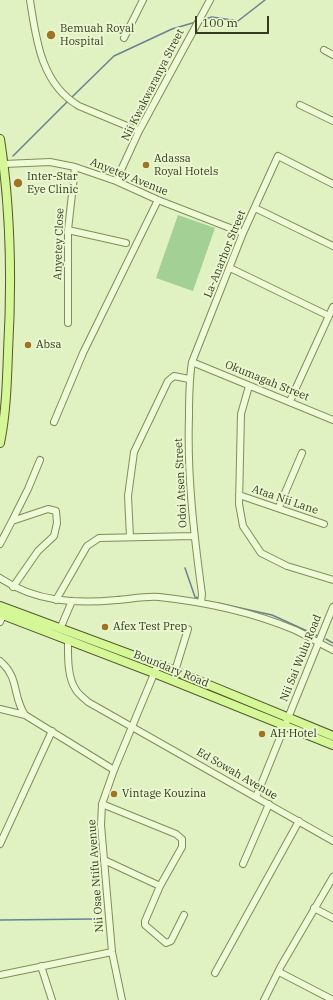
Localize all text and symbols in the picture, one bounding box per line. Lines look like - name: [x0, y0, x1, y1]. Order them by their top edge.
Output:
- scale bar: [197, 8, 271, 34]
- text: 100 m: [202, 15, 238, 30]
- place label: Bemuah Royal Hospital: [60, 22, 134, 48]
- street label: Nii Kwakwaranya Street: [119, 27, 187, 143]
- marker: Bemuah Royal Hospital: [45, 29, 57, 41]
- place label: Adassa Royal Hotels: [154, 152, 218, 178]
- street label: Anyetey Avenue: [88, 155, 170, 199]
- marker: Adassa Royal Hotels: [141, 160, 151, 170]
- place label: Inter-Star Eye Clinic: [27, 170, 78, 196]
- marker: Inter-Star Eye Clinic: [12, 177, 24, 189]
- street label: Anyetey Close: [51, 208, 67, 280]
- street label: La-Anarhor Street: [201, 208, 249, 300]
- place label: Absa: [36, 338, 61, 352]
- marker: Absa: [23, 340, 33, 350]
- street label: Okumagah Street: [223, 358, 311, 404]
- street label: Odoi Atsen Street: [172, 438, 190, 528]
- street label: Ataa Nii Lane: [250, 482, 320, 518]
- street label: Nii Sai Wulu Road: [278, 613, 324, 703]
- place label: Afex Test Prep: [113, 620, 187, 634]
- marker: Afex Test Prep: [100, 622, 110, 632]
- street label: Boundary Road: [131, 648, 211, 690]
- place label: AH Hotel: [270, 727, 317, 741]
- marker: AH Hotel: [257, 729, 267, 739]
- street label: Ed Sowah Avenue: [194, 745, 280, 803]
- place label: Vintage Kouzina: [122, 787, 206, 801]
- marker: Vintage Kouzina: [109, 789, 119, 799]
- street label: Nii Osae Ntifu Avenue: [85, 819, 107, 933]

